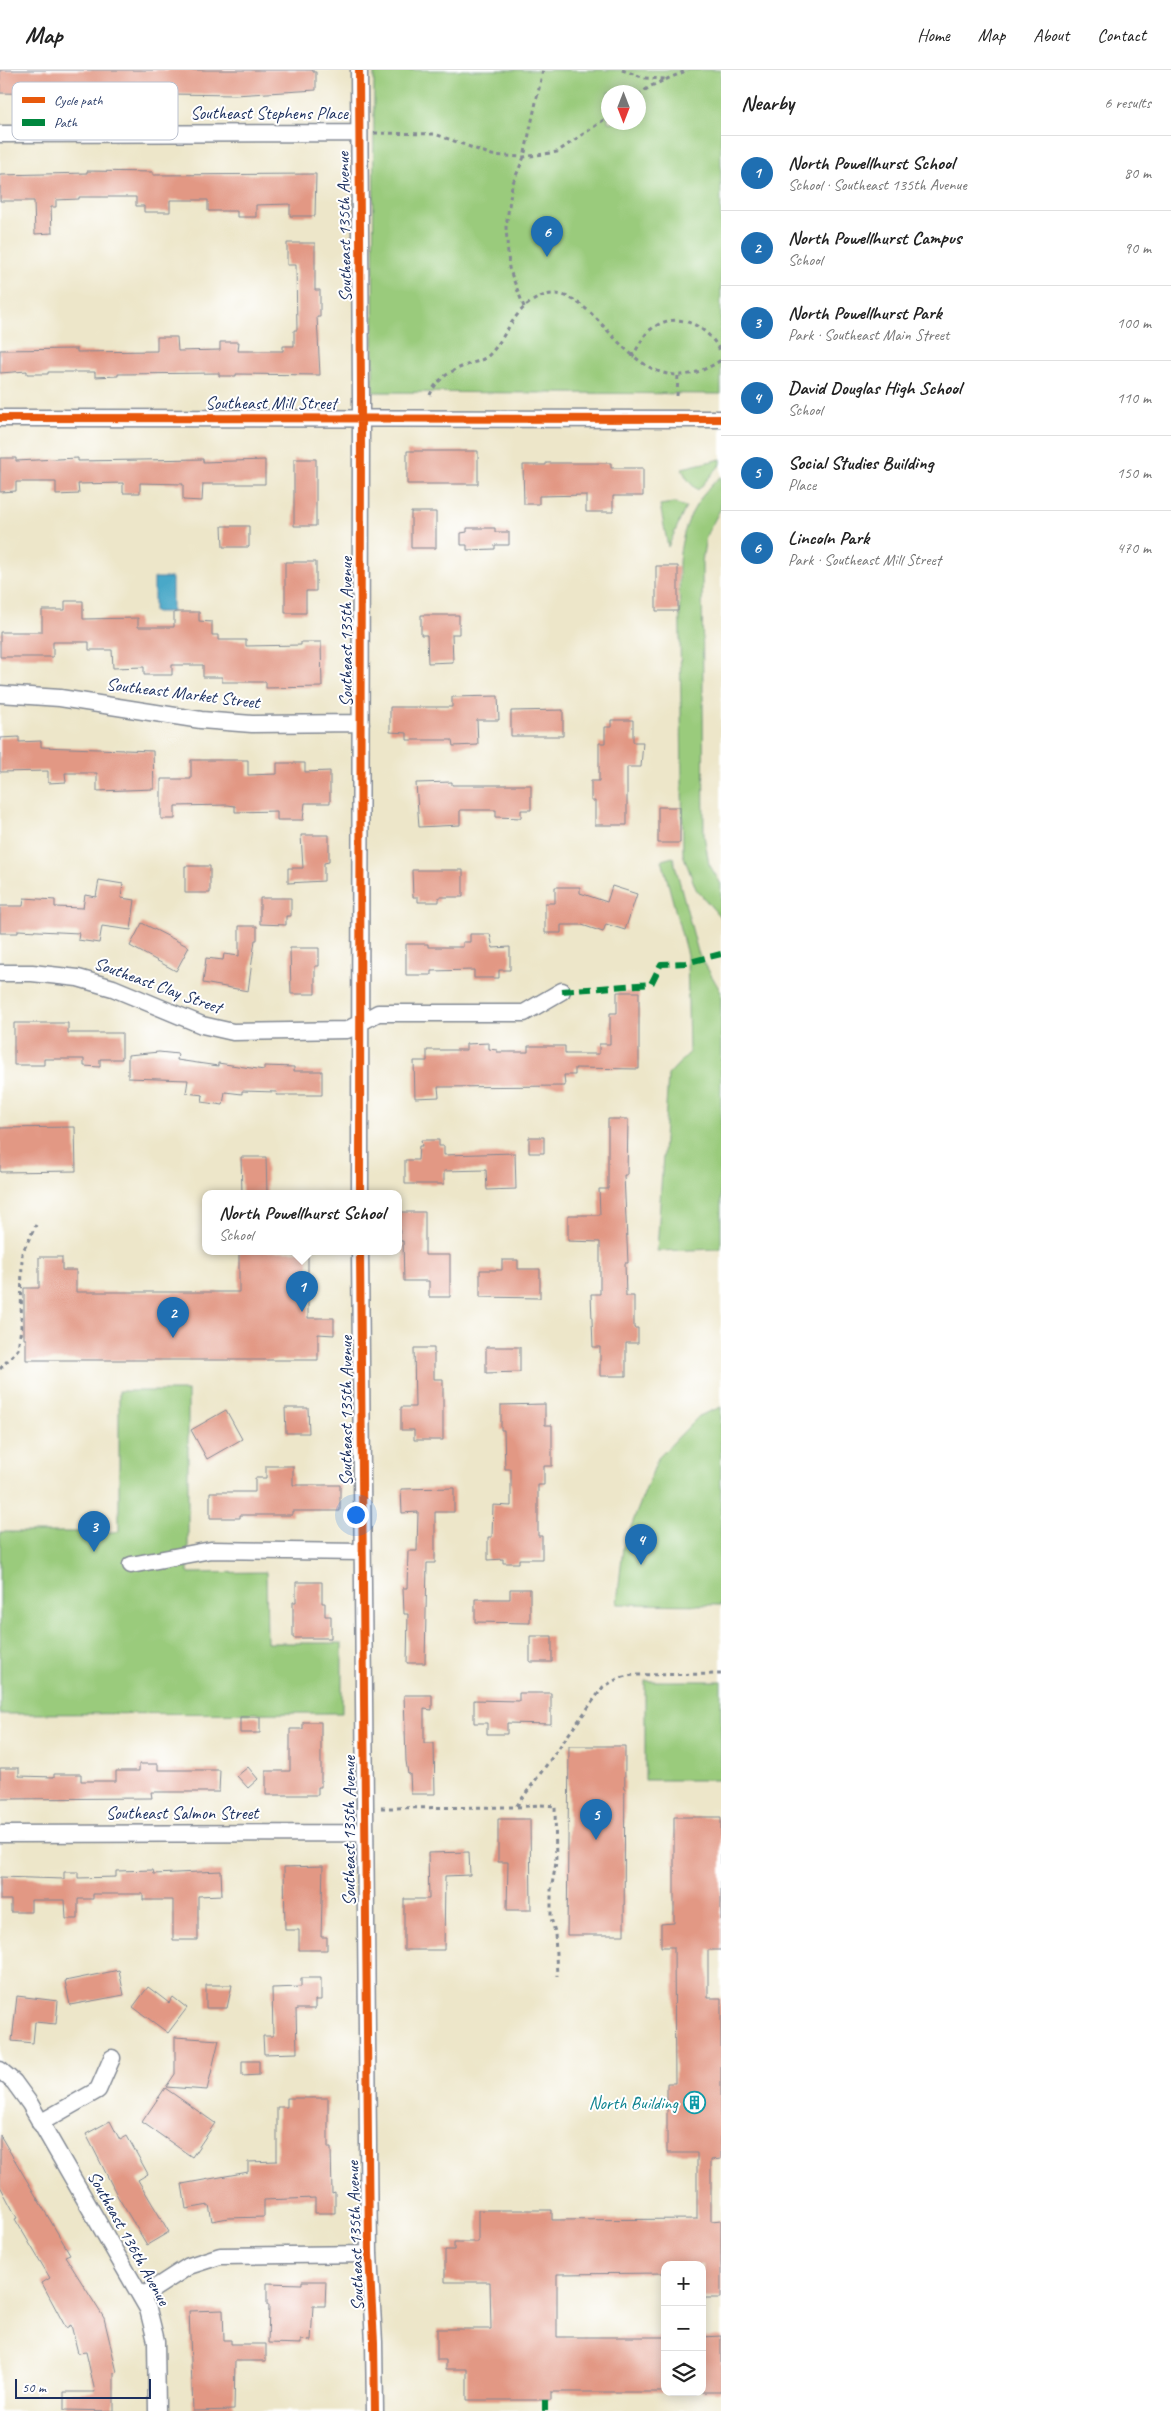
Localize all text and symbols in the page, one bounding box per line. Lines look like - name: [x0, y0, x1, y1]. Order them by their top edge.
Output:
- text: Map: [25, 20, 62, 50]
- text: Home: [917, 24, 950, 46]
- text: Map: [978, 24, 1005, 46]
- text: About: [1033, 24, 1069, 46]
- text: Contact: [1097, 24, 1146, 46]
- legend: [12, 82, 178, 140]
- north arrow: [601, 85, 646, 130]
- text: Nearby: [741, 90, 794, 116]
- text: Cycle path: [54, 92, 103, 109]
- text: 6 results: [1104, 93, 1151, 113]
- street label: Southeast Stephens Place: [190, 102, 349, 124]
- text: Path: [54, 114, 78, 131]
- street label: Southeast 135th Avenue: [332, 151, 356, 302]
- text: North Powellhurst School: [788, 151, 954, 175]
- text: 1: [753, 163, 761, 183]
- text: 80 m: [1124, 163, 1151, 183]
- text: School · Southeast 135th Avenue: [788, 175, 967, 195]
- pin: 6: [531, 216, 563, 257]
- text: North Powellhurst Campus: [788, 226, 961, 250]
- text: 2: [753, 238, 761, 258]
- text: 90 m: [1124, 238, 1151, 258]
- text: School: [788, 250, 822, 270]
- text: North Powellhurst Park: [788, 301, 942, 325]
- text: 3: [753, 313, 761, 333]
- text: 100 m: [1117, 313, 1151, 333]
- text: Park · Southeast Main Street: [788, 325, 949, 345]
- text: David Douglas High School: [788, 376, 961, 400]
- text: 4: [753, 388, 761, 408]
- text: 110 m: [1117, 388, 1151, 408]
- street label: Southeast Mill Street: [205, 392, 340, 414]
- text: School: [788, 400, 822, 420]
- text: Social Studies Building: [788, 451, 933, 475]
- text: 5: [754, 463, 760, 483]
- text: 150 m: [1117, 463, 1151, 483]
- text: Place: [788, 475, 816, 495]
- text: Lincoln Park: [788, 526, 869, 550]
- text: 6: [753, 538, 761, 558]
- text: 470 m: [1117, 538, 1151, 558]
- text: Park · Southeast Mill Street: [788, 550, 941, 570]
- street label: Southeast 135th Avenue: [335, 556, 357, 707]
- street label: Southeast Market Street: [105, 673, 263, 714]
- street label: Southeast Clay Street: [91, 952, 228, 1019]
- popup: [202, 1190, 402, 1255]
- text: North Powellhurst School: [219, 1201, 385, 1225]
- text: School: [219, 1225, 253, 1245]
- pin: 1: [286, 1271, 318, 1312]
- pin: 2: [157, 1297, 189, 1338]
- street label: Southeast 135th Avenue: [335, 1335, 357, 1486]
- your location: [343, 1502, 369, 1528]
- pin: 3: [78, 1511, 110, 1552]
- pin: 4: [625, 1524, 657, 1565]
- street label: Southeast 135th Avenue: [338, 1755, 360, 1906]
- pin: 5: [580, 1799, 612, 1840]
- street label: Southeast Salmon Street: [106, 1802, 260, 1824]
- building icon: North Building: [682, 2091, 706, 2115]
- place label: North Building: [589, 2092, 680, 2114]
- street label: Southeast 135th Avenue: [341, 2159, 369, 2311]
- street label: Southeast 136th Avenue: [83, 2167, 176, 2310]
- map controls: [661, 2261, 706, 2396]
- button: +: [661, 2261, 706, 2306]
- button: −: [661, 2306, 706, 2351]
- button: layers: [661, 2351, 706, 2396]
- scale bar: [15, 2376, 151, 2399]
- text: 50 m: [22, 2379, 46, 2396]

